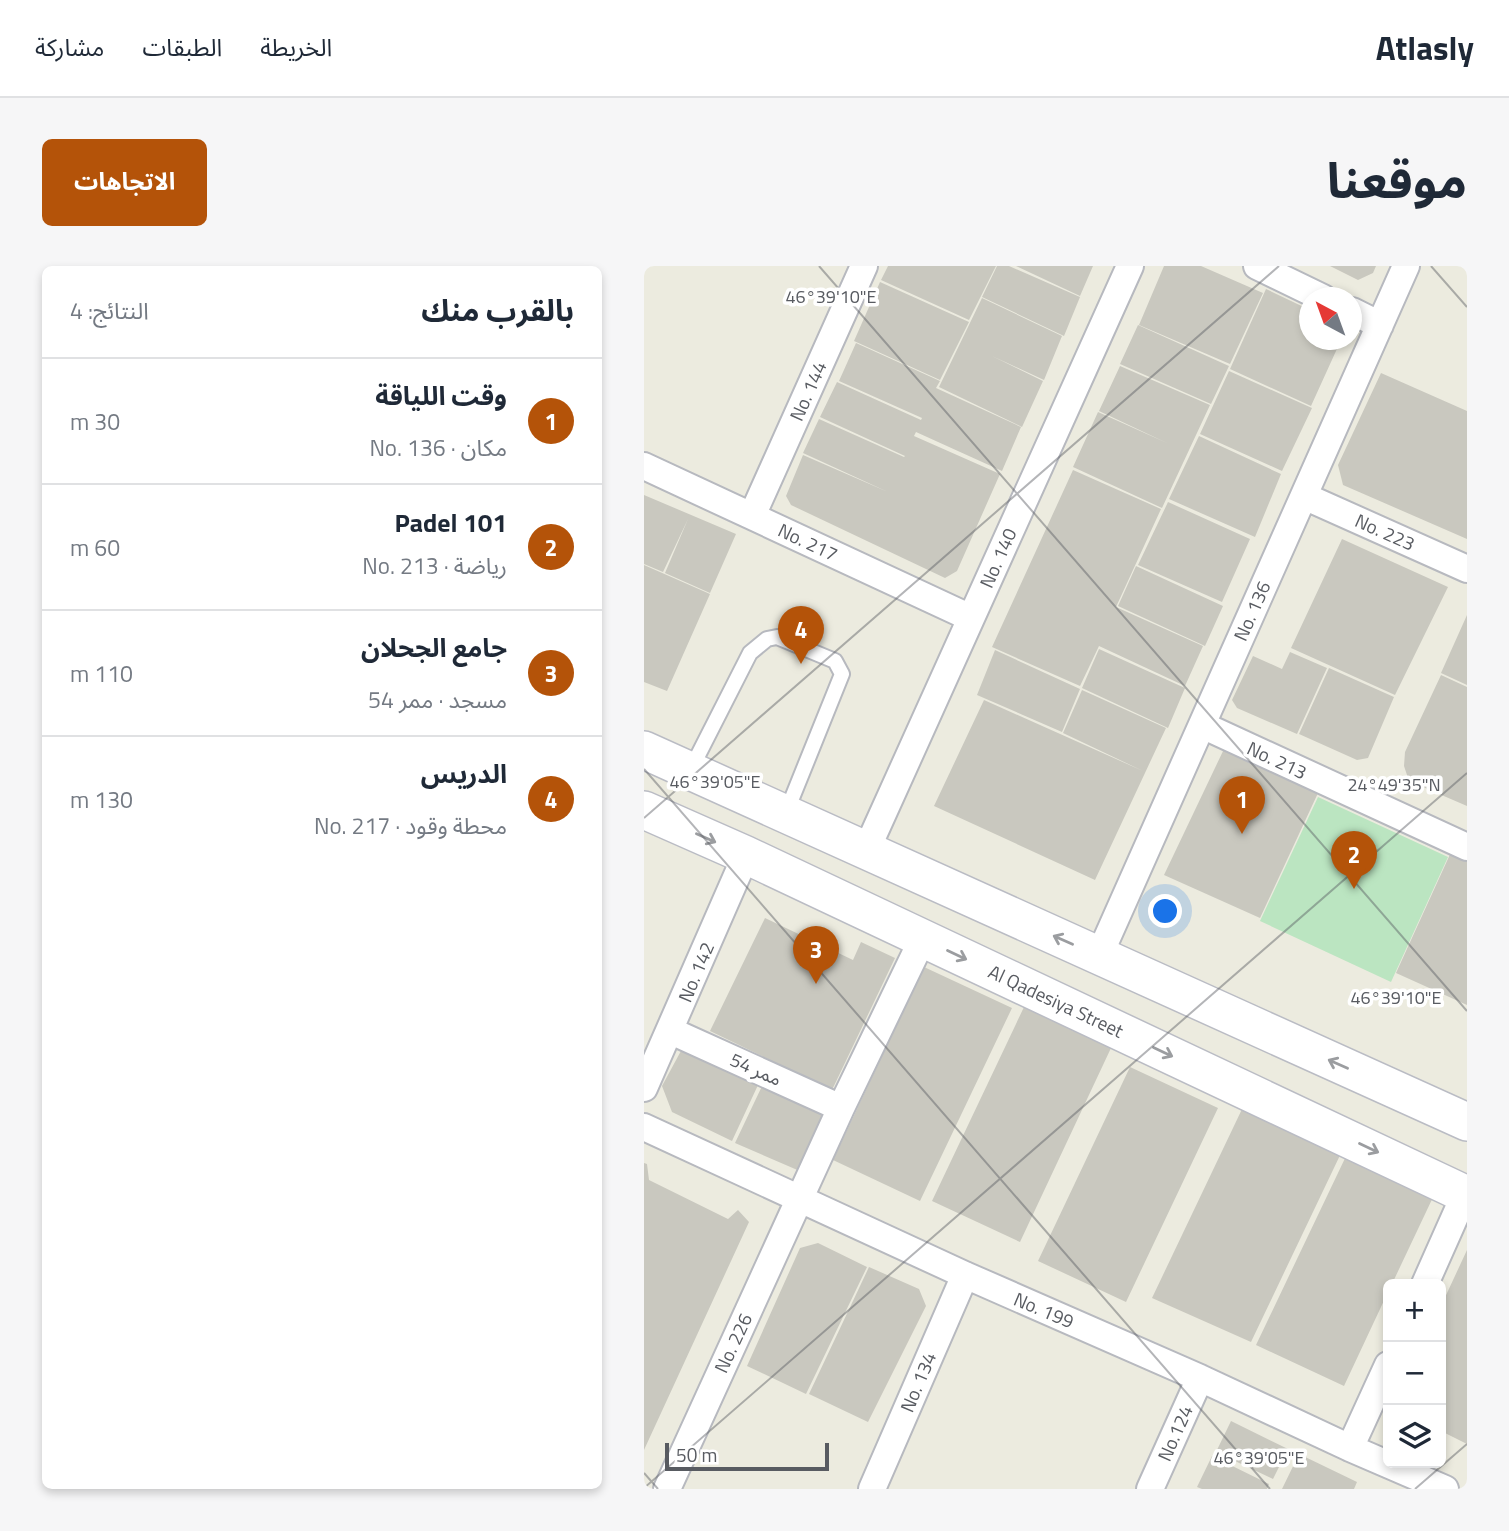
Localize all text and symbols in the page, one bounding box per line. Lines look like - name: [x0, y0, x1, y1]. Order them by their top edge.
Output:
- text: Atlasly: [1376, 23, 1474, 73]
- text: مشاركة: [35, 29, 104, 65]
- text: الطبقات: [142, 29, 222, 65]
- text: الخريطة: [260, 29, 332, 65]
- button: الاتجاهات: [42, 139, 207, 226]
- text: موقعنا: [1327, 142, 1467, 217]
- text: 46°39'10"E: [786, 283, 877, 310]
- text: بالقرب منك: [421, 287, 574, 333]
- north arrow: [1299, 287, 1362, 350]
- text: النتائج: 4: [70, 293, 149, 328]
- street label: No. 144: [781, 356, 834, 425]
- text: وقت اللياقة: [375, 376, 507, 415]
- text: 30 m: [70, 404, 120, 439]
- text: 1: [545, 404, 557, 439]
- text: مكان · No. 136: [369, 430, 507, 465]
- text: Padel 101: [395, 503, 507, 542]
- street label: No. 223: [1351, 505, 1420, 558]
- street label: No. 217: [774, 515, 843, 568]
- street label: No. 140: [971, 523, 1024, 592]
- text: 60 m: [70, 530, 120, 565]
- text: 2: [545, 530, 557, 565]
- text: رياضة · No. 213: [362, 548, 507, 583]
- street label: No. 136: [1225, 576, 1278, 645]
- pin: 4: [778, 606, 824, 664]
- text: جامع الجحلان: [361, 628, 507, 667]
- text: 110 m: [70, 656, 133, 691]
- text: 3: [545, 656, 557, 691]
- text: مسجد · ممر 54: [368, 682, 507, 717]
- street label: No. 213: [1243, 733, 1312, 786]
- text: الدريس: [421, 754, 507, 793]
- text: 46°39'05"E: [670, 768, 761, 795]
- text: 24°49'35"N: [1347, 771, 1441, 798]
- pin: 1: [1219, 776, 1265, 834]
- text: 130 m: [70, 782, 133, 817]
- text: 4: [545, 782, 557, 817]
- text: محطة وقود · No. 217: [314, 808, 507, 843]
- pin: 2: [1331, 831, 1377, 889]
- one-way arrow: [695, 832, 717, 845]
- your location: [1148, 894, 1182, 928]
- pin: 3: [793, 926, 839, 984]
- one-way arrow: [1053, 933, 1074, 946]
- street label: No. 142: [670, 937, 721, 1006]
- one-way arrow: [946, 948, 967, 962]
- street label: Al Qadesiya Street: [984, 956, 1129, 1045]
- text: 46°39'10"E: [1351, 984, 1442, 1011]
- street label: ممر 54: [726, 1044, 787, 1093]
- one-way arrow: [1152, 1045, 1173, 1059]
- one-way arrow: [1328, 1057, 1349, 1070]
- one-way arrow: [1358, 1142, 1379, 1156]
- map controls: [1383, 1279, 1446, 1468]
- button: +: [1383, 1279, 1446, 1342]
- street label: No. 199: [1010, 1284, 1079, 1335]
- street label: No. 226: [706, 1308, 759, 1377]
- button: −: [1383, 1342, 1446, 1405]
- street label: No. 134: [892, 1347, 943, 1416]
- street label: No.124: [1149, 1400, 1200, 1466]
- button: layers: [1383, 1405, 1446, 1468]
- scale bar: [665, 1440, 830, 1472]
- text: 50 m: [676, 1440, 717, 1469]
- text: 46°39'05"E: [1214, 1444, 1305, 1471]

